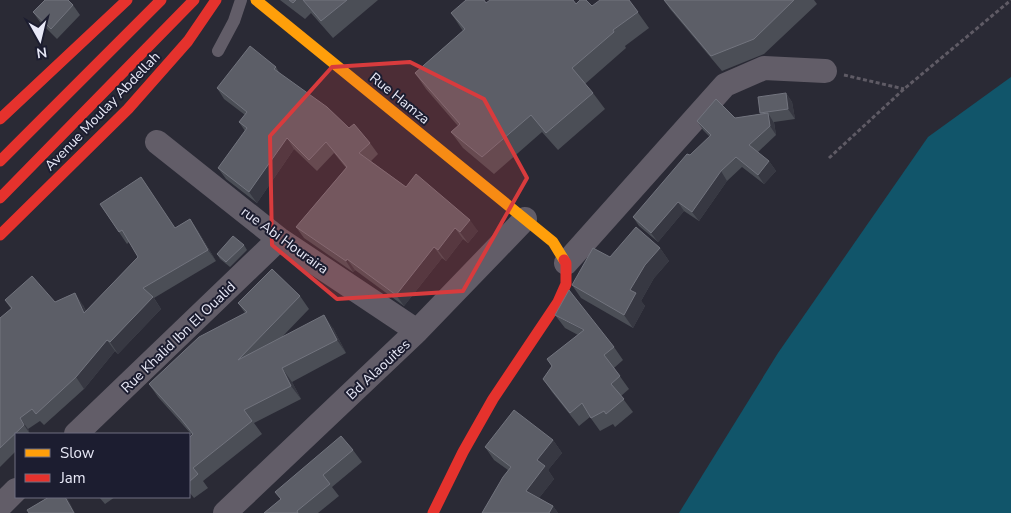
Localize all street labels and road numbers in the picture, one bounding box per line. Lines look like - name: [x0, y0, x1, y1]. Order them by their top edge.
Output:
- street label: Avenue Moulay Abdellah: [40, 48, 164, 175]
- street label: Rue Hamza: [366, 68, 434, 128]
- street label: rue Abi Houraira: [237, 202, 332, 278]
- street label: Rue Khalid Ibn El Oualid: [117, 278, 240, 397]
- street label: Bd Alaouites: [342, 335, 415, 404]

